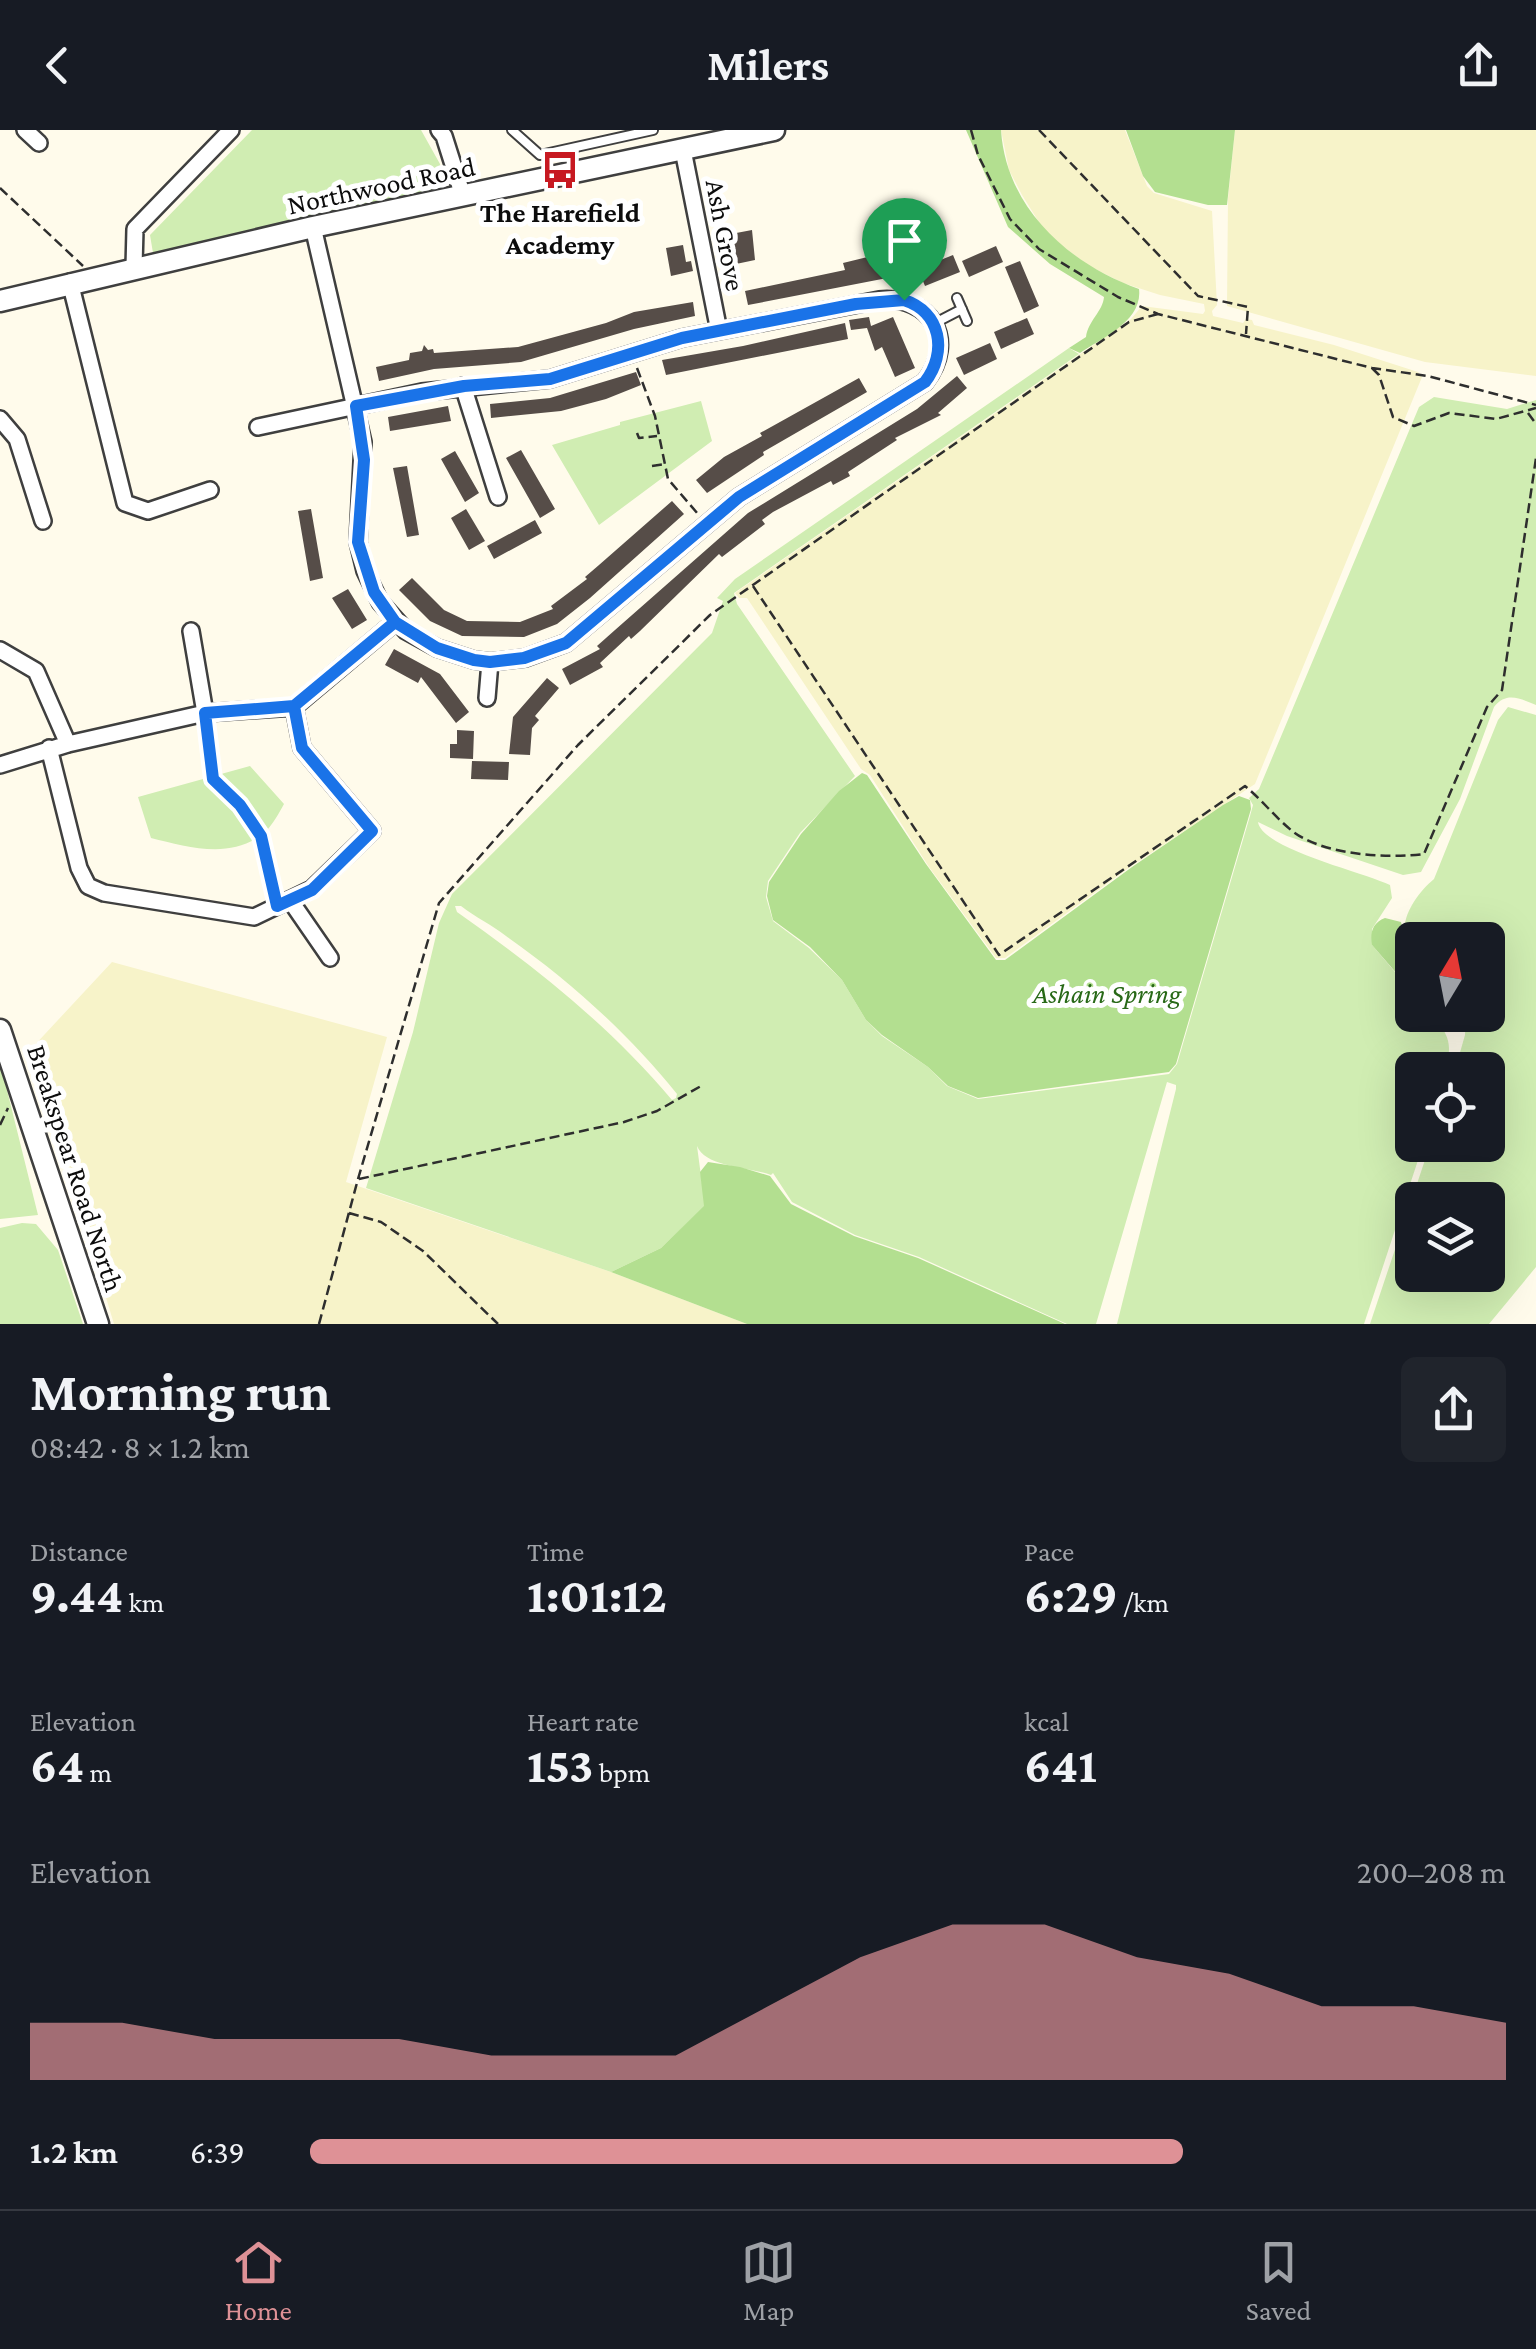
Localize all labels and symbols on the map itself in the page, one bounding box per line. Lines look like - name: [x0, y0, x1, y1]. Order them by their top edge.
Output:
- bus stop icon: The Harefield Academy: [539, 149, 581, 191]
- street label: Northwood Road: [284, 150, 478, 221]
- street label: Ash Grove: [700, 177, 752, 294]
- place label: The Harefield Academy: [480, 197, 641, 260]
- pin: [862, 198, 947, 301]
- north arrow: [1395, 922, 1505, 1032]
- park label: Ashain Spring: [1031, 978, 1183, 1009]
- street label: Breakspear Road North: [21, 1041, 130, 1295]

